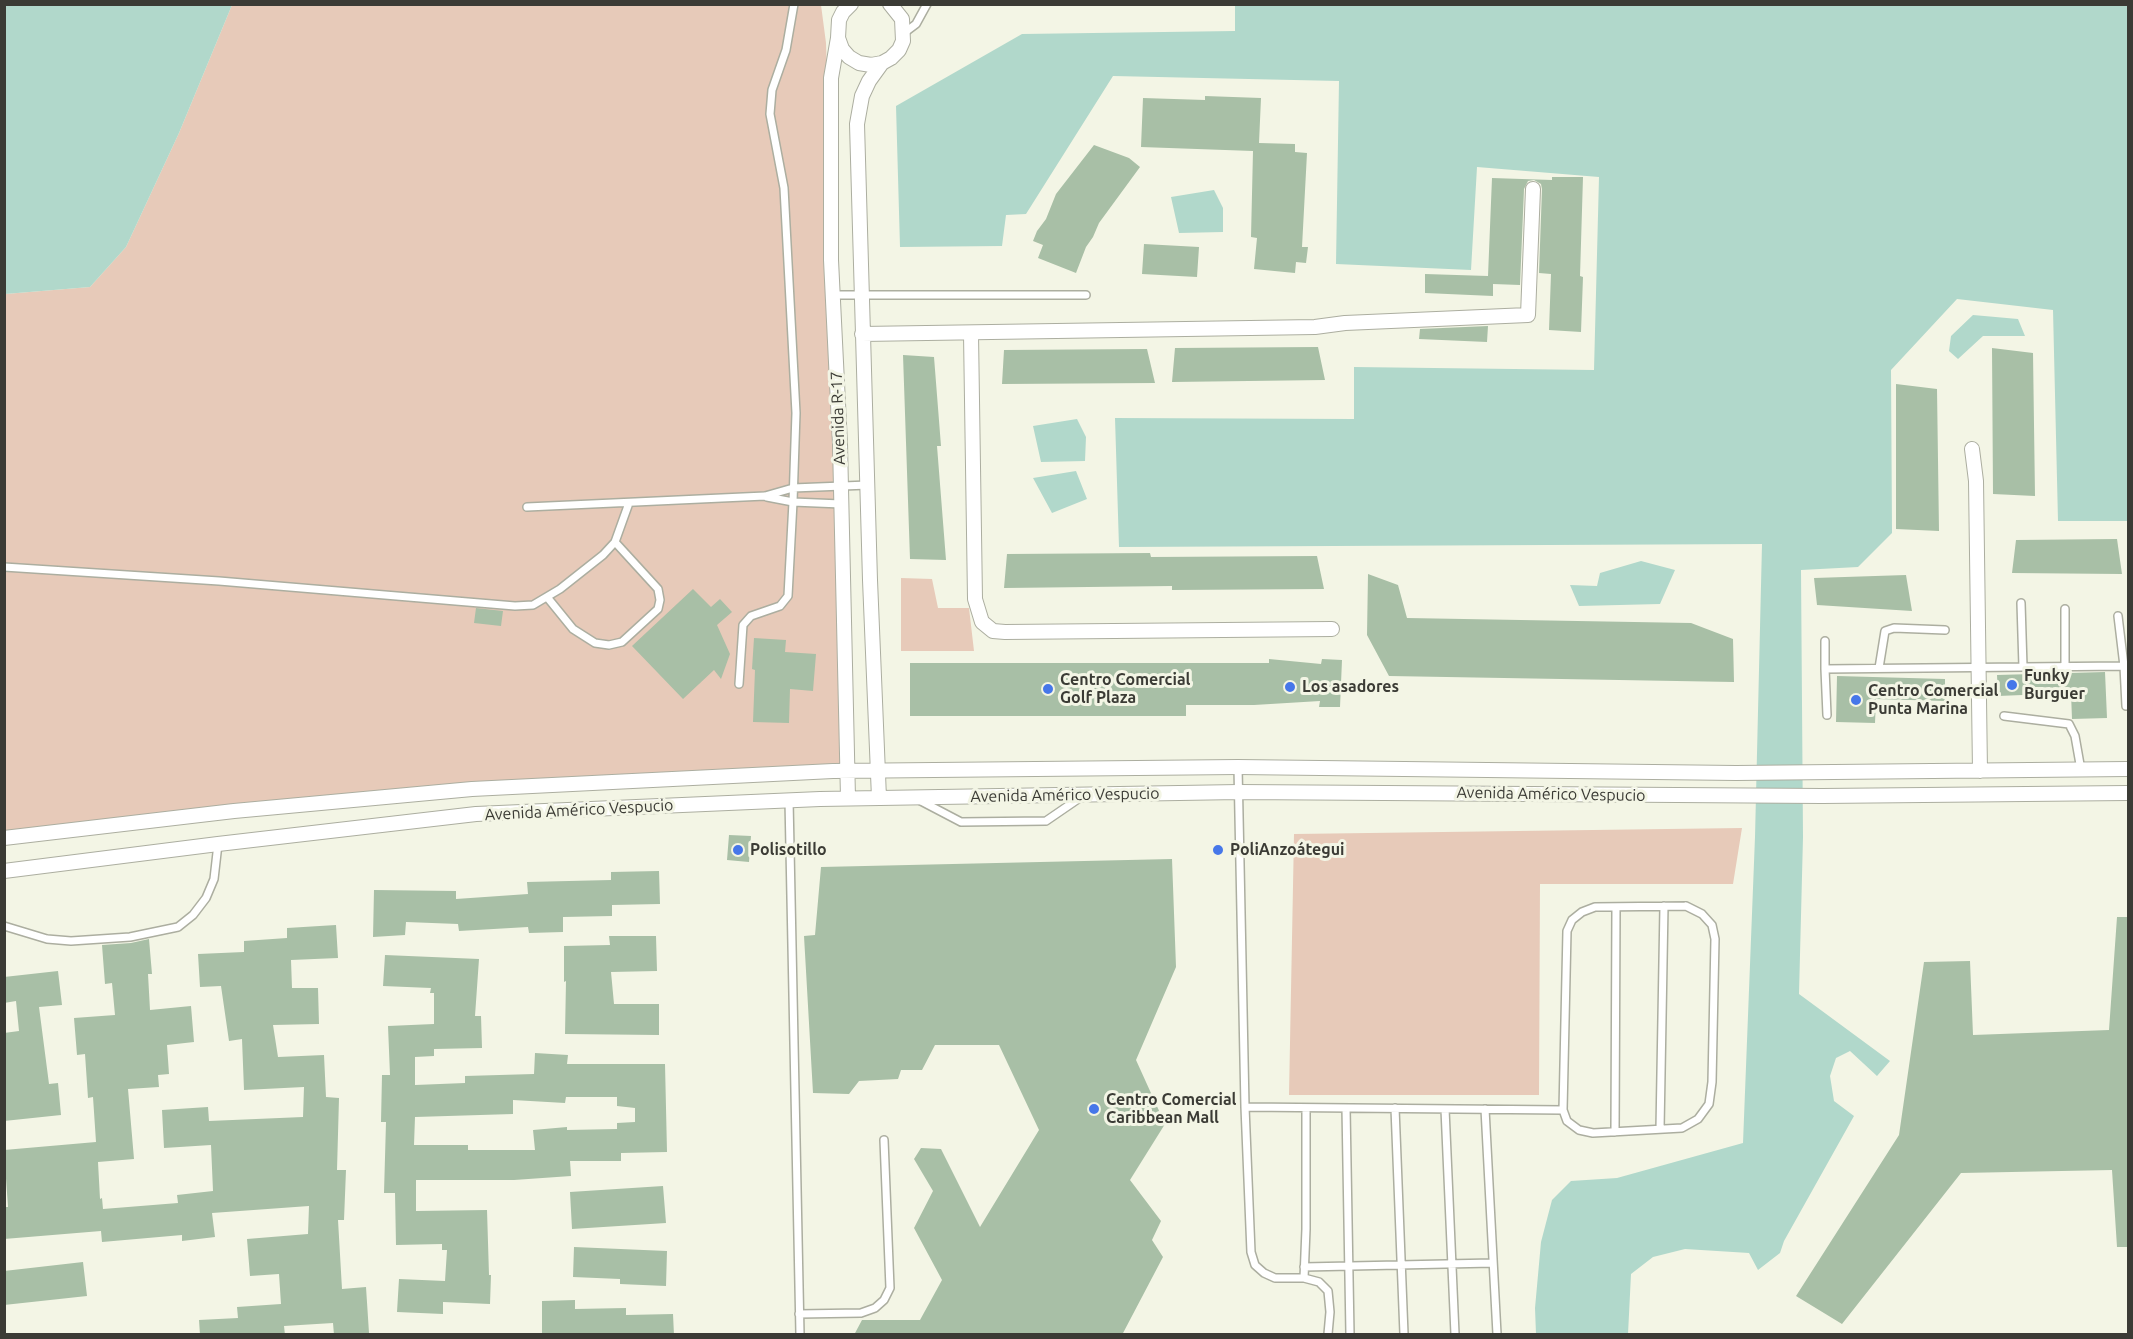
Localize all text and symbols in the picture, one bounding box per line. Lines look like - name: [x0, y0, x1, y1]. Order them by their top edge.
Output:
- street label: Avenida R-17: [827, 371, 849, 465]
- place label: Funky Burguer: [2024, 666, 2085, 704]
- place label: Centro Comercial Golf Plaza: [1060, 670, 1190, 708]
- place label: Los asadores: [1302, 677, 1399, 697]
- marker: Funky Burguer: [2005, 678, 2019, 692]
- marker: Los asadores: [1283, 680, 1297, 694]
- place label: Centro Comercial Punta Marina: [1868, 681, 1998, 719]
- marker: Centro Comercial Golf Plaza: [1041, 682, 1055, 696]
- marker: Centro Comercial Punta Marina: [1849, 693, 1863, 707]
- street label: Avenida Américo Vespucio: [1456, 783, 1646, 805]
- street label: Avenida Américo Vespucio: [970, 784, 1160, 806]
- street label: Avenida Américo Vespucio: [484, 795, 674, 825]
- place label: Polisotillo: [750, 840, 827, 860]
- place label: PoliAnzoátegui: [1230, 840, 1344, 860]
- marker: Polisotillo: [731, 843, 745, 857]
- marker: PoliAnzoátegui: [1211, 843, 1225, 857]
- place label: Centro Comercial Caribbean Mall: [1106, 1090, 1236, 1128]
- marker: Centro Comercial Caribbean Mall: [1087, 1102, 1101, 1116]

